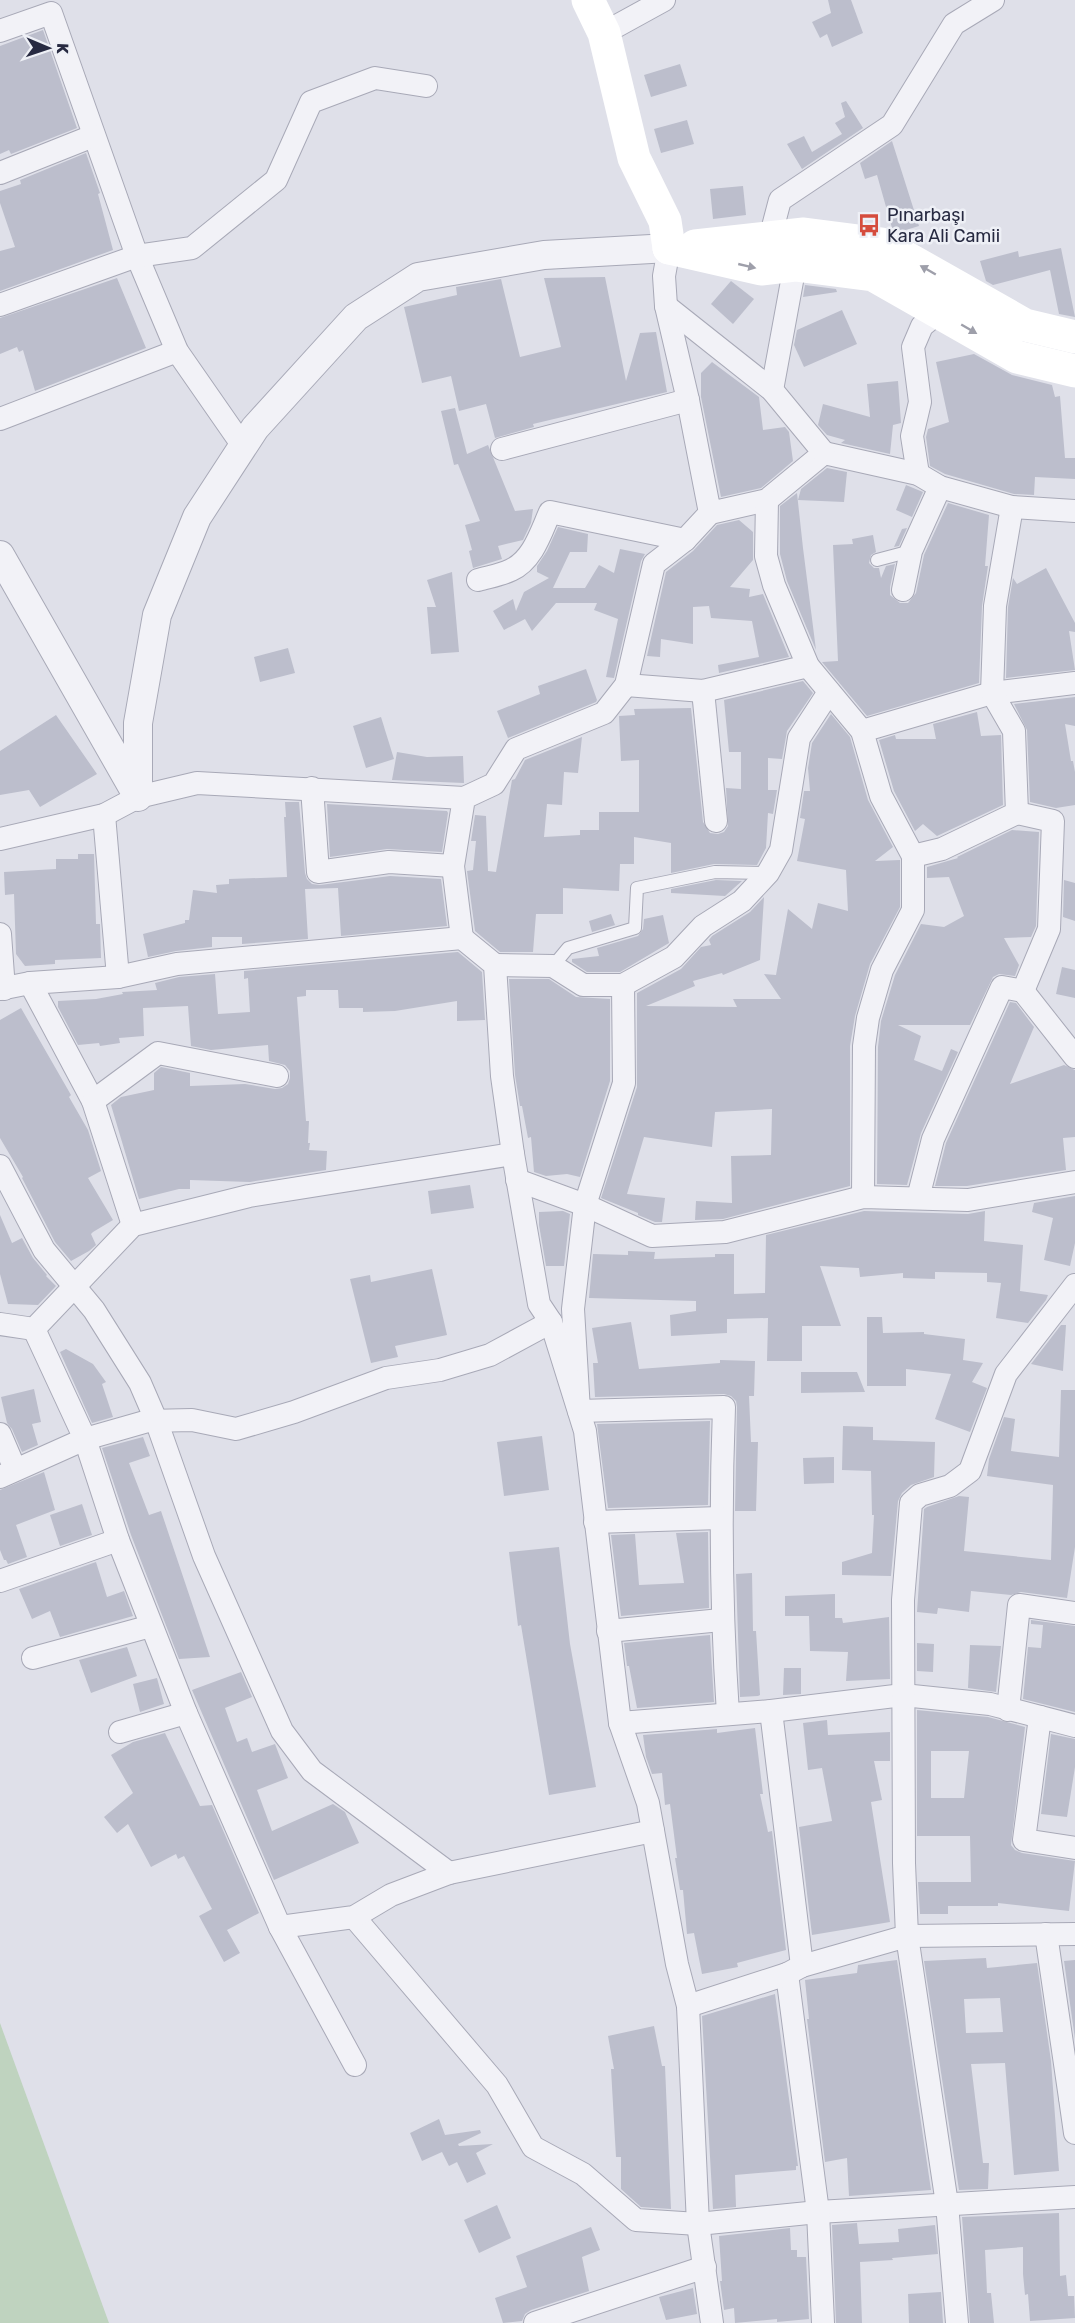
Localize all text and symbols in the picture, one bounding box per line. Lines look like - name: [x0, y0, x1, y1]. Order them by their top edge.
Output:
- north arrow: [18, 18, 78, 78]
- text: K: [53, 43, 72, 55]
- place label: Pınarbaşı Kara Ali Camii: [887, 204, 1000, 247]
- bus stop icon: Pınarbaşı Kara Ali Camii: [856, 212, 882, 238]
- one-way arrow: [738, 261, 756, 271]
- one-way arrow: [919, 265, 936, 275]
- one-way arrow: [960, 324, 977, 334]

